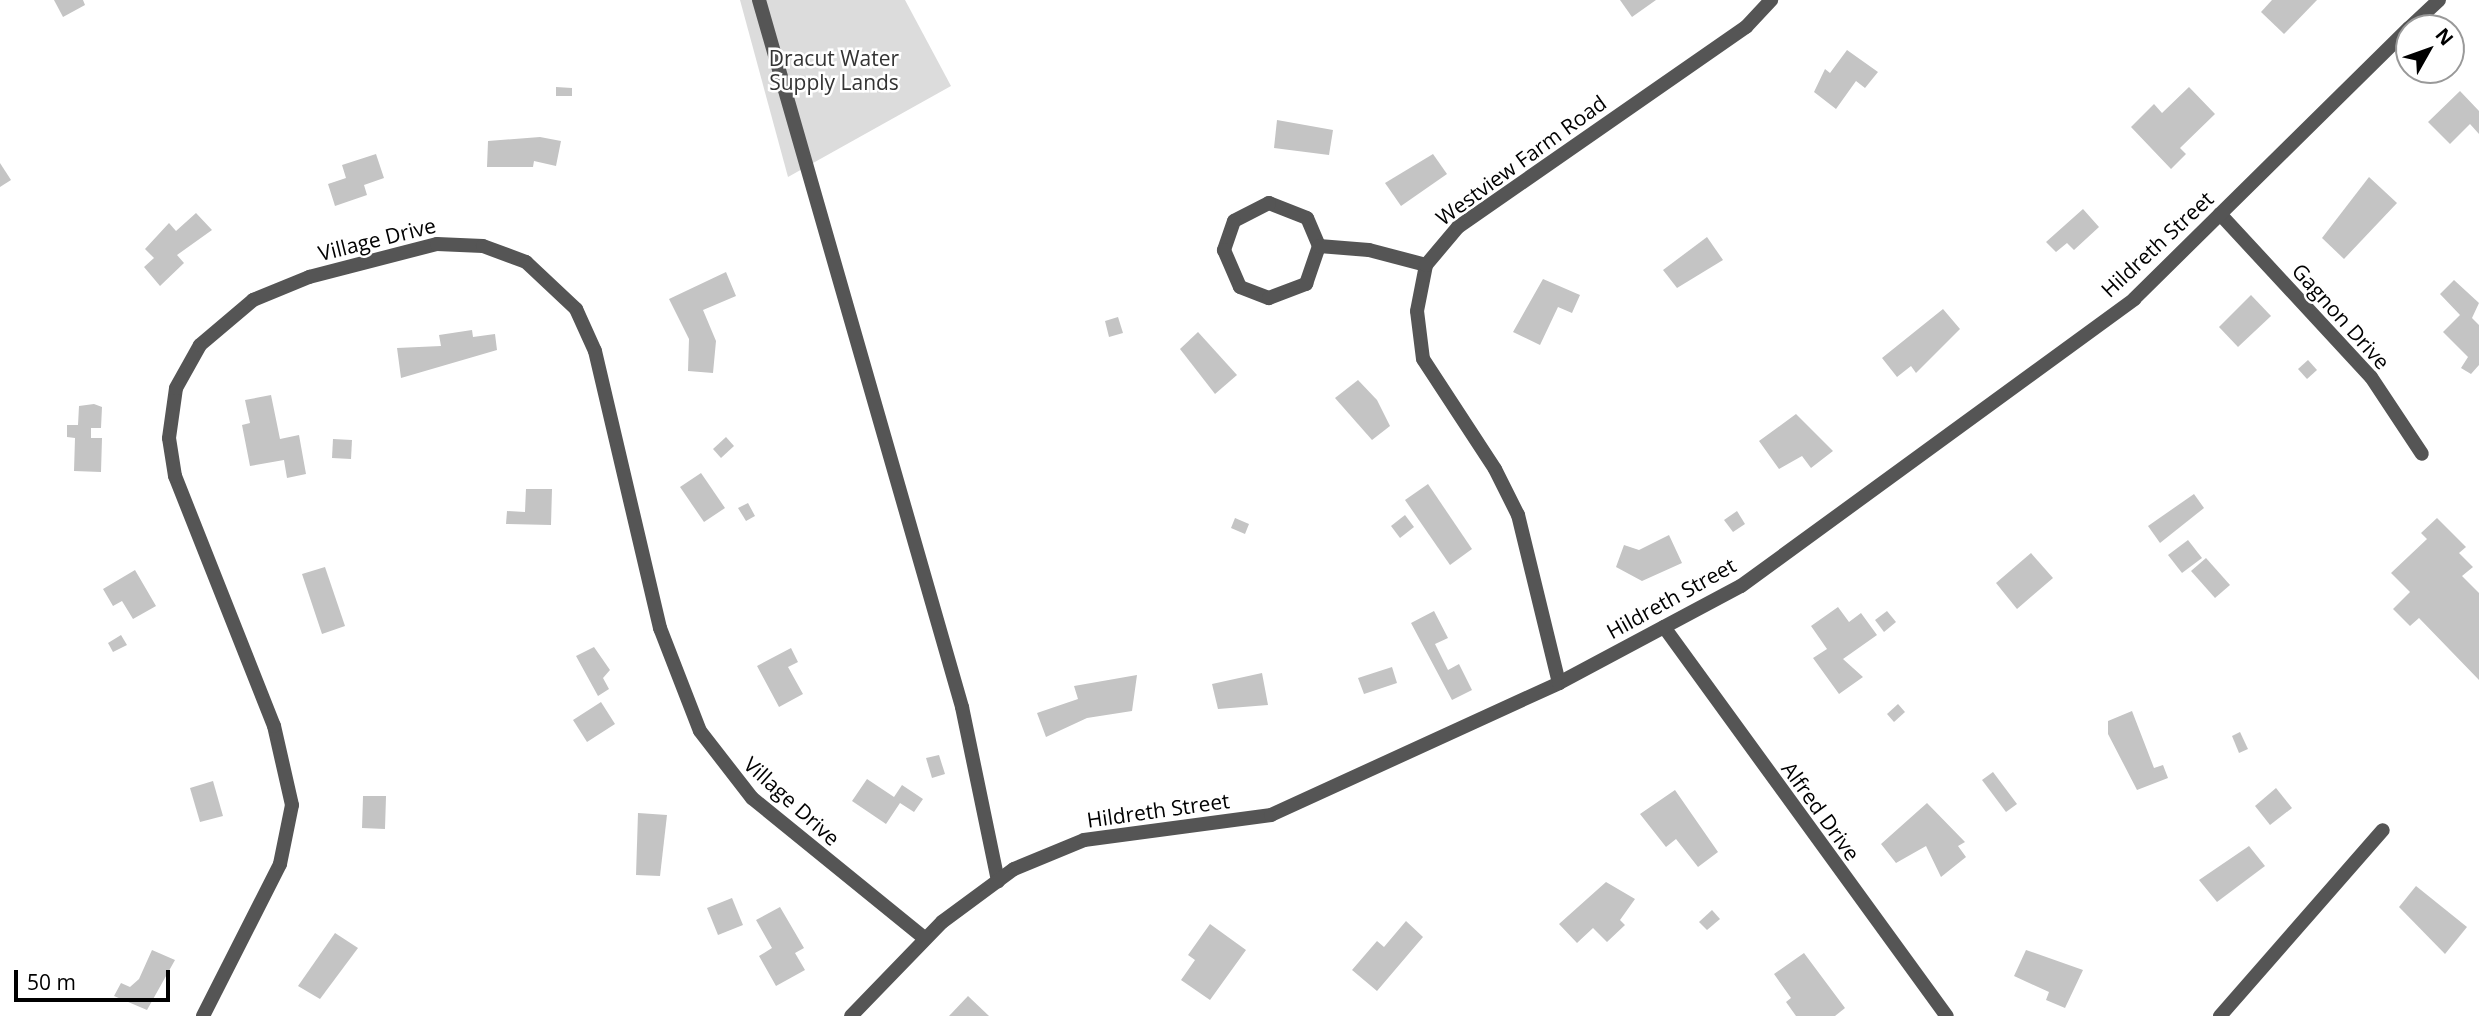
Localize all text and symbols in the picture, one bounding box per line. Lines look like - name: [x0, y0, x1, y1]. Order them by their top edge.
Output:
- north arrow: [2395, 14, 2465, 84]
- text: N: [2430, 23, 2459, 51]
- park label: Dracut Water Supply Lands: [769, 45, 899, 95]
- street label: Westview Farm Road: [1431, 90, 1611, 230]
- street label: Hildreth Street: [2096, 186, 2218, 302]
- street label: Village Drive: [316, 212, 438, 266]
- street label: Gagnon Drive: [2287, 258, 2395, 374]
- street label: Hildreth Street: [1602, 552, 1740, 644]
- street label: Village Drive: [739, 751, 845, 851]
- street label: Alfred Drive: [1777, 757, 1865, 865]
- street label: Hildreth Street: [1085, 788, 1231, 832]
- scale bar: [18, 956, 173, 1000]
- text: 50 m: [27, 968, 76, 996]

